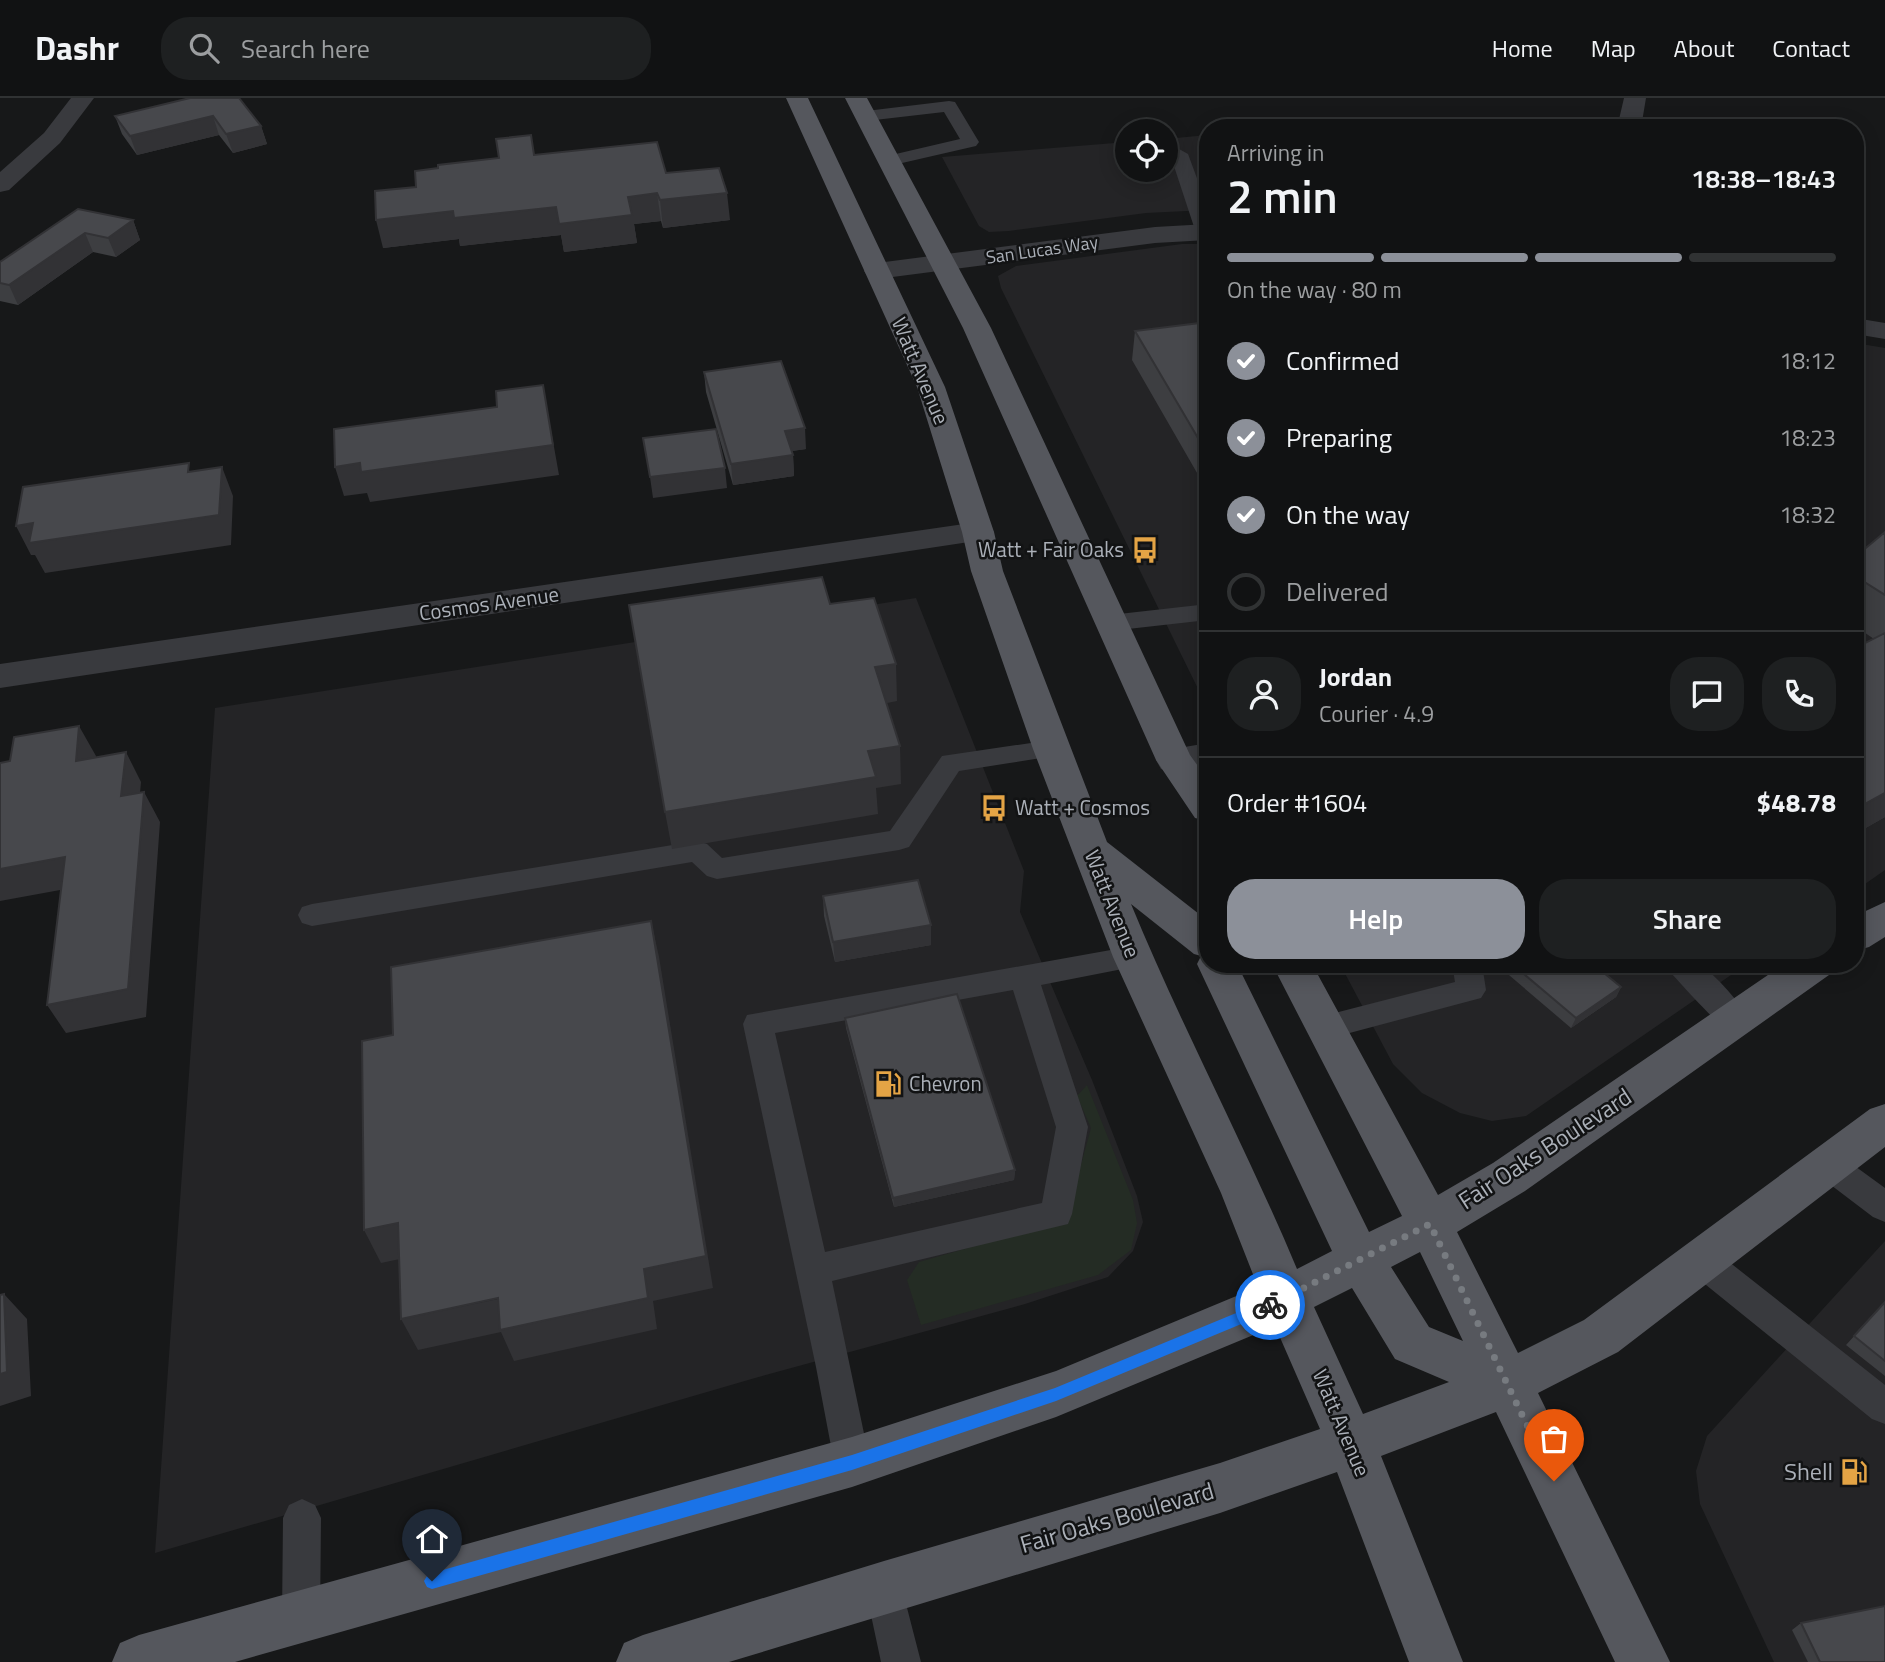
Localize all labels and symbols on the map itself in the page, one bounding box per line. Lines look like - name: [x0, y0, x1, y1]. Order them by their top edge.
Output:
- street label: San Lucas Way: [984, 228, 1100, 271]
- street label: Watt Avenue: [884, 312, 958, 429]
- place label: Watt + Fair Oaks: [978, 533, 1124, 565]
- bus stop icon: Watt + Fair Oaks: [1130, 535, 1160, 565]
- street label: Cosmos Avenue: [417, 577, 561, 629]
- place label: Watt + Cosmos: [1015, 791, 1150, 823]
- bus stop icon: Watt + Cosmos: [979, 793, 1009, 823]
- street label: Watt Avenue: [1077, 845, 1149, 962]
- place label: Chevron: [909, 1067, 982, 1099]
- fuel station icon: Chevron: [873, 1069, 903, 1099]
- street label: Fair Oaks Boulevard: [1451, 1079, 1638, 1218]
- courier: [1235, 1270, 1305, 1340]
- street label: Watt Avenue: [1305, 1364, 1379, 1481]
- pin: [1524, 1409, 1584, 1481]
- place label: Shell: [1784, 1453, 1833, 1489]
- fuel station icon: Shell: [1839, 1457, 1869, 1487]
- street label: Fair Oaks Boulevard: [1016, 1472, 1218, 1562]
- pin: [402, 1509, 462, 1581]

